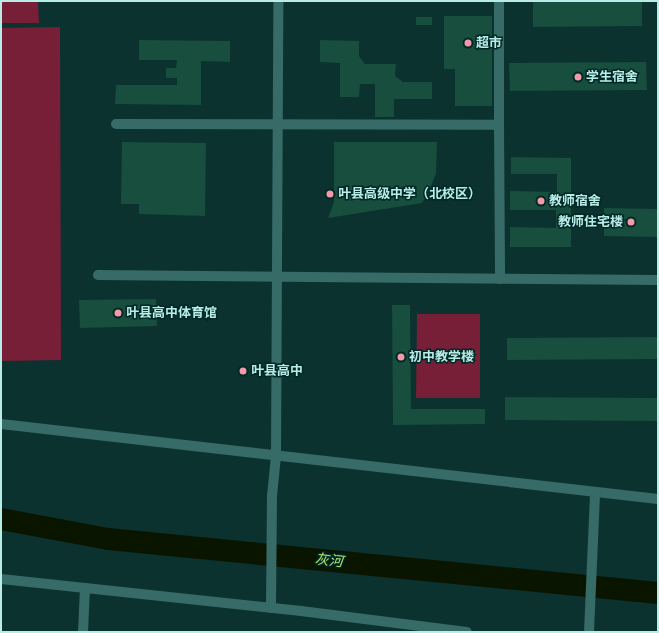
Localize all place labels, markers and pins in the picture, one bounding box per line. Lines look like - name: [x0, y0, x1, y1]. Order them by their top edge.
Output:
- place label: 超市: [476, 35, 502, 51]
- marker: 超市: [463, 38, 473, 48]
- place label: 学生宿舍: [586, 69, 638, 85]
- marker: 学生宿舍: [573, 72, 583, 82]
- place label: 叶县高级中学（北校区）: [338, 186, 481, 202]
- marker: 叶县高级中学（北校区）: [325, 189, 335, 199]
- place label: 教师宿舍: [549, 193, 601, 209]
- marker: 教师宿舍: [536, 196, 546, 206]
- place label: 教师住宅楼: [558, 214, 623, 230]
- marker: 教师住宅楼: [626, 217, 636, 227]
- place label: 叶县高中体育馆: [126, 305, 217, 321]
- marker: 叶县高中体育馆: [113, 308, 123, 318]
- place label: 初中教学楼: [409, 349, 474, 365]
- marker: 初中教学楼: [396, 352, 406, 362]
- place label: 叶县高中: [251, 363, 303, 379]
- marker: 叶县高中: [238, 366, 248, 376]

